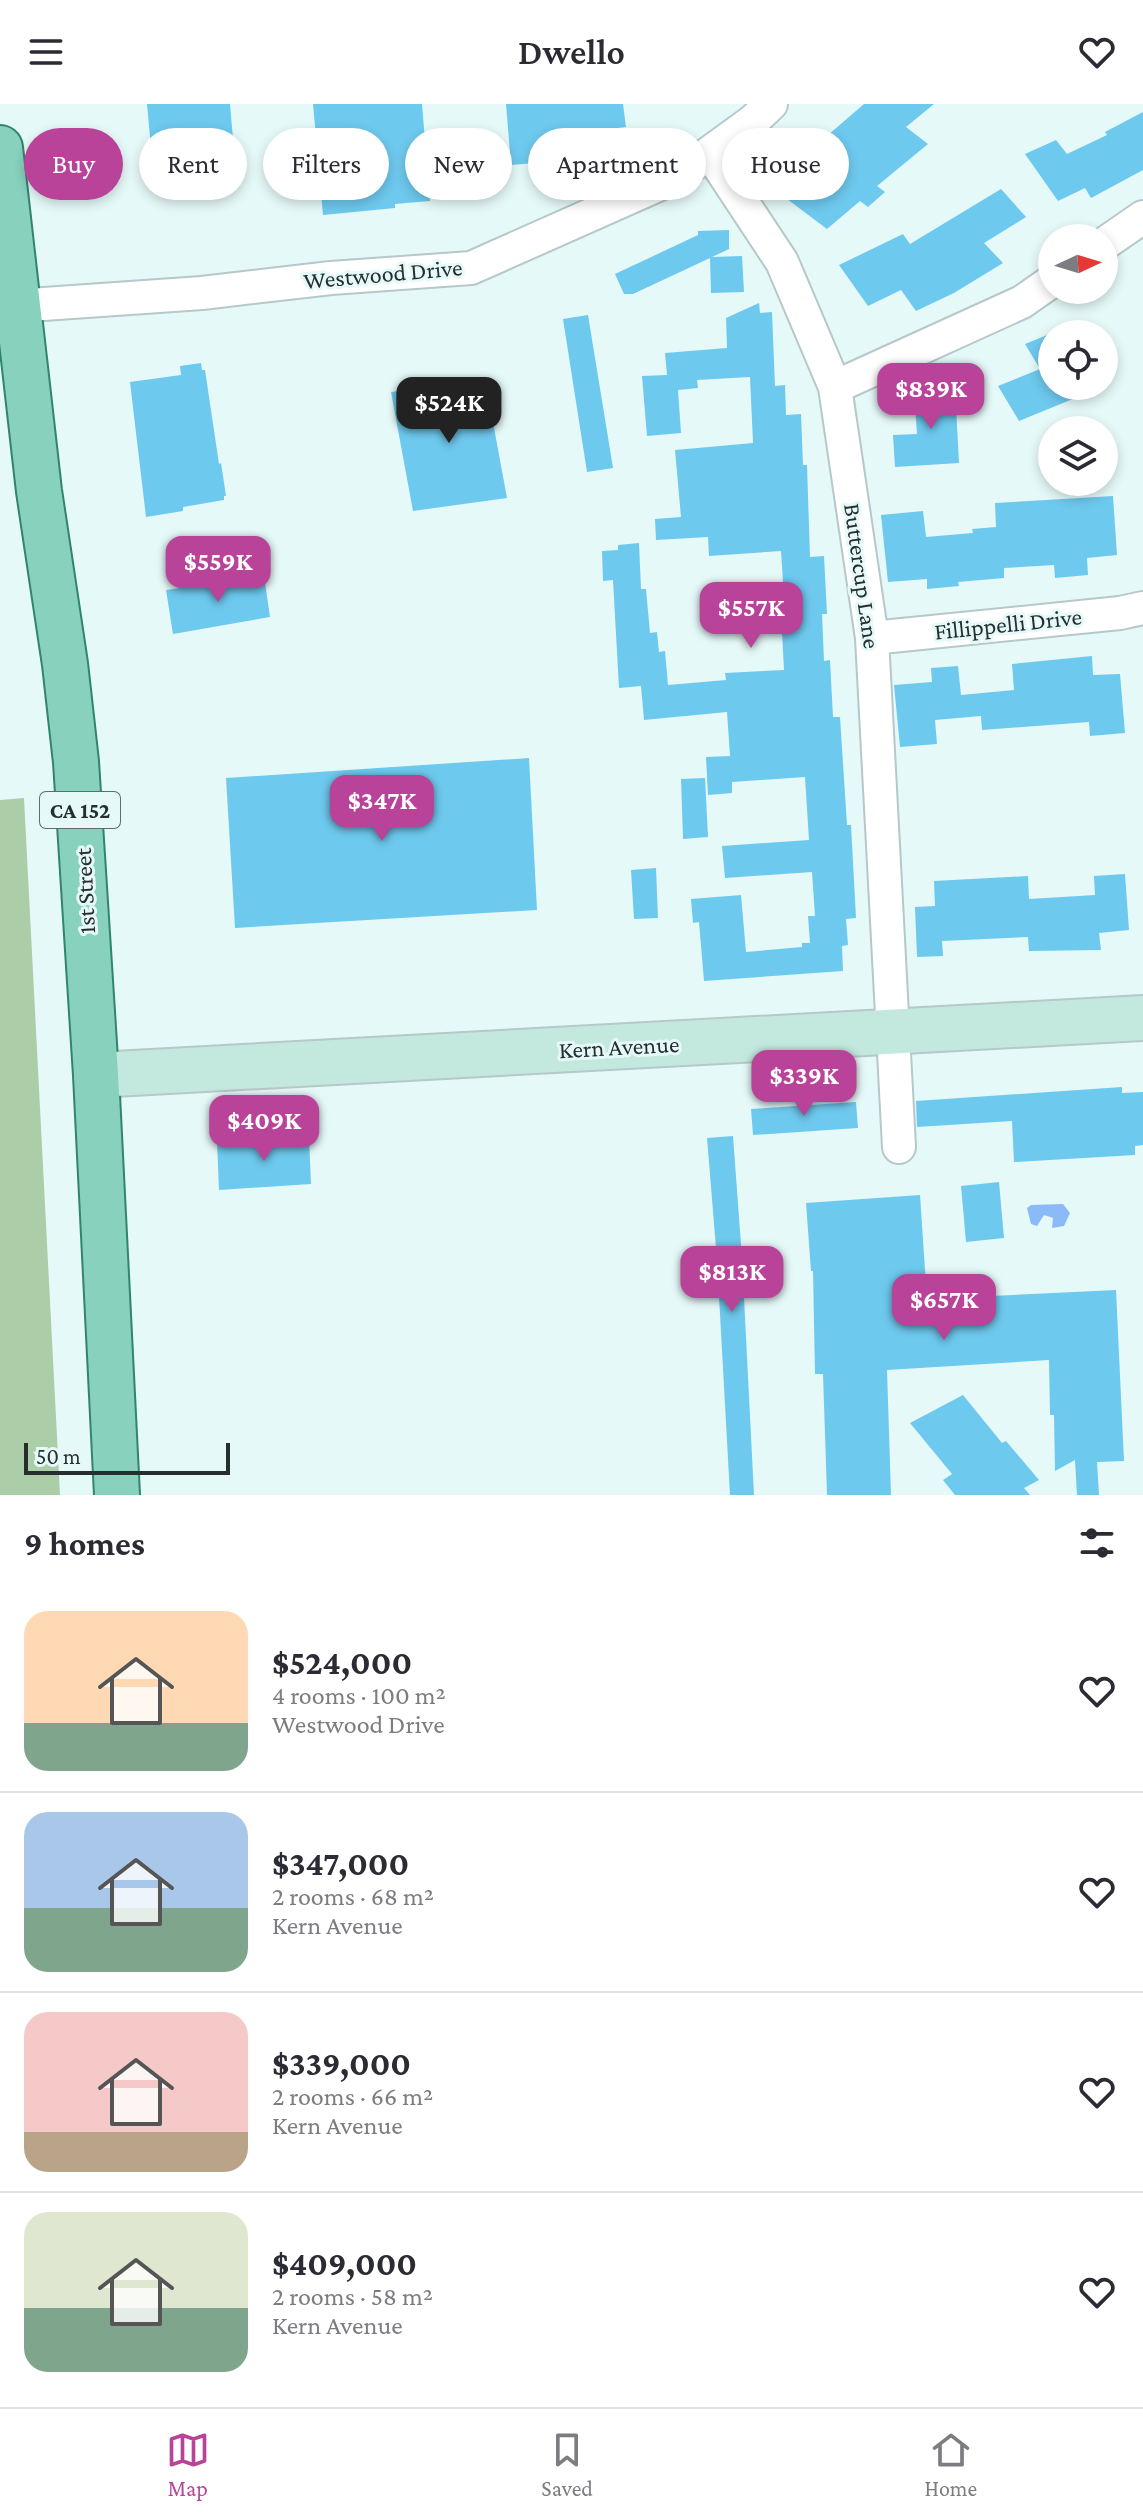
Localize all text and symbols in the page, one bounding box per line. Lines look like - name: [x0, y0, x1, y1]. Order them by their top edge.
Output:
- icon: menu: [24, 30, 68, 74]
- icon: heart: [1075, 30, 1119, 74]
- text: Dwello: [518, 32, 625, 72]
- chip: Buy: [24, 128, 123, 200]
- chip: Rent: [139, 128, 247, 200]
- chip: Filters: [263, 128, 389, 200]
- chip: New: [405, 128, 512, 200]
- chip: Apartment: [528, 128, 706, 200]
- chip: House: [722, 128, 849, 200]
- north arrow: [1038, 224, 1118, 304]
- map controls: [1038, 224, 1118, 496]
- street label: Westwood Drive: [302, 253, 464, 294]
- button: locate: [1038, 320, 1118, 400]
- pin: $839K: [875, 363, 987, 431]
- text: $839K: [895, 374, 967, 403]
- pin: $524K: [393, 377, 505, 445]
- text: $524K: [414, 388, 484, 417]
- button: layers: [1038, 416, 1118, 496]
- street label: Buttercup Lane: [839, 502, 886, 650]
- pin: $559K: [162, 536, 274, 604]
- text: $559K: [184, 547, 252, 576]
- pin: $557K: [695, 582, 807, 650]
- text: $557K: [718, 593, 784, 622]
- street label: Fillippelli Drive: [933, 602, 1083, 645]
- pin: $347K: [326, 775, 438, 843]
- text: $347K: [348, 786, 416, 815]
- road number: CA 152: [40, 792, 120, 828]
- street label: 1st Street: [69, 846, 100, 935]
- street label: Kern Avenue: [558, 1030, 680, 1063]
- pin: $339K: [748, 1050, 860, 1118]
- text: $339K: [769, 1061, 839, 1090]
- pin: $409K: [208, 1095, 320, 1163]
- text: $409K: [227, 1106, 301, 1135]
- pin: $813K: [676, 1246, 788, 1314]
- text: $813K: [698, 1257, 766, 1286]
- pin: $657K: [888, 1274, 1000, 1342]
- text: $657K: [910, 1285, 978, 1314]
- scale bar: [24, 1439, 230, 1475]
- text: 50 m: [36, 1444, 81, 1469]
- icon: filters: [1075, 1521, 1119, 1565]
- text: 9 homes: [24, 1525, 145, 1562]
- icon: home: [88, 1643, 184, 1739]
- text: $524,000: [272, 1644, 412, 1681]
- icon: heart: [1075, 1669, 1119, 1713]
- text: 4 rooms · 100 m²: [272, 1681, 446, 1710]
- text: Westwood Drive: [272, 1710, 445, 1739]
- icon: home: [88, 1844, 184, 1940]
- text: $347,000: [272, 1845, 409, 1882]
- icon: heart: [1075, 1870, 1119, 1914]
- text: 2 rooms · 68 m²: [272, 1882, 434, 1911]
- text: Kern Avenue: [272, 1911, 403, 1940]
- icon: home: [88, 2044, 184, 2140]
- text: $339,000: [272, 2045, 411, 2082]
- icon: heart: [1075, 2070, 1119, 2114]
- text: 2 rooms · 66 m²: [272, 2082, 433, 2111]
- text: Kern Avenue: [272, 2111, 403, 2140]
- icon: home: [88, 2244, 184, 2340]
- text: $409,000: [272, 2245, 417, 2282]
- icon: heart: [1075, 2270, 1119, 2314]
- text: 2 rooms · 58 m²: [272, 2282, 433, 2311]
- text: Kern Avenue: [272, 2311, 403, 2340]
- tab: Map: [166, 2428, 210, 2501]
- tab: Saved: [541, 2428, 593, 2501]
- tab: Home: [925, 2428, 977, 2501]

